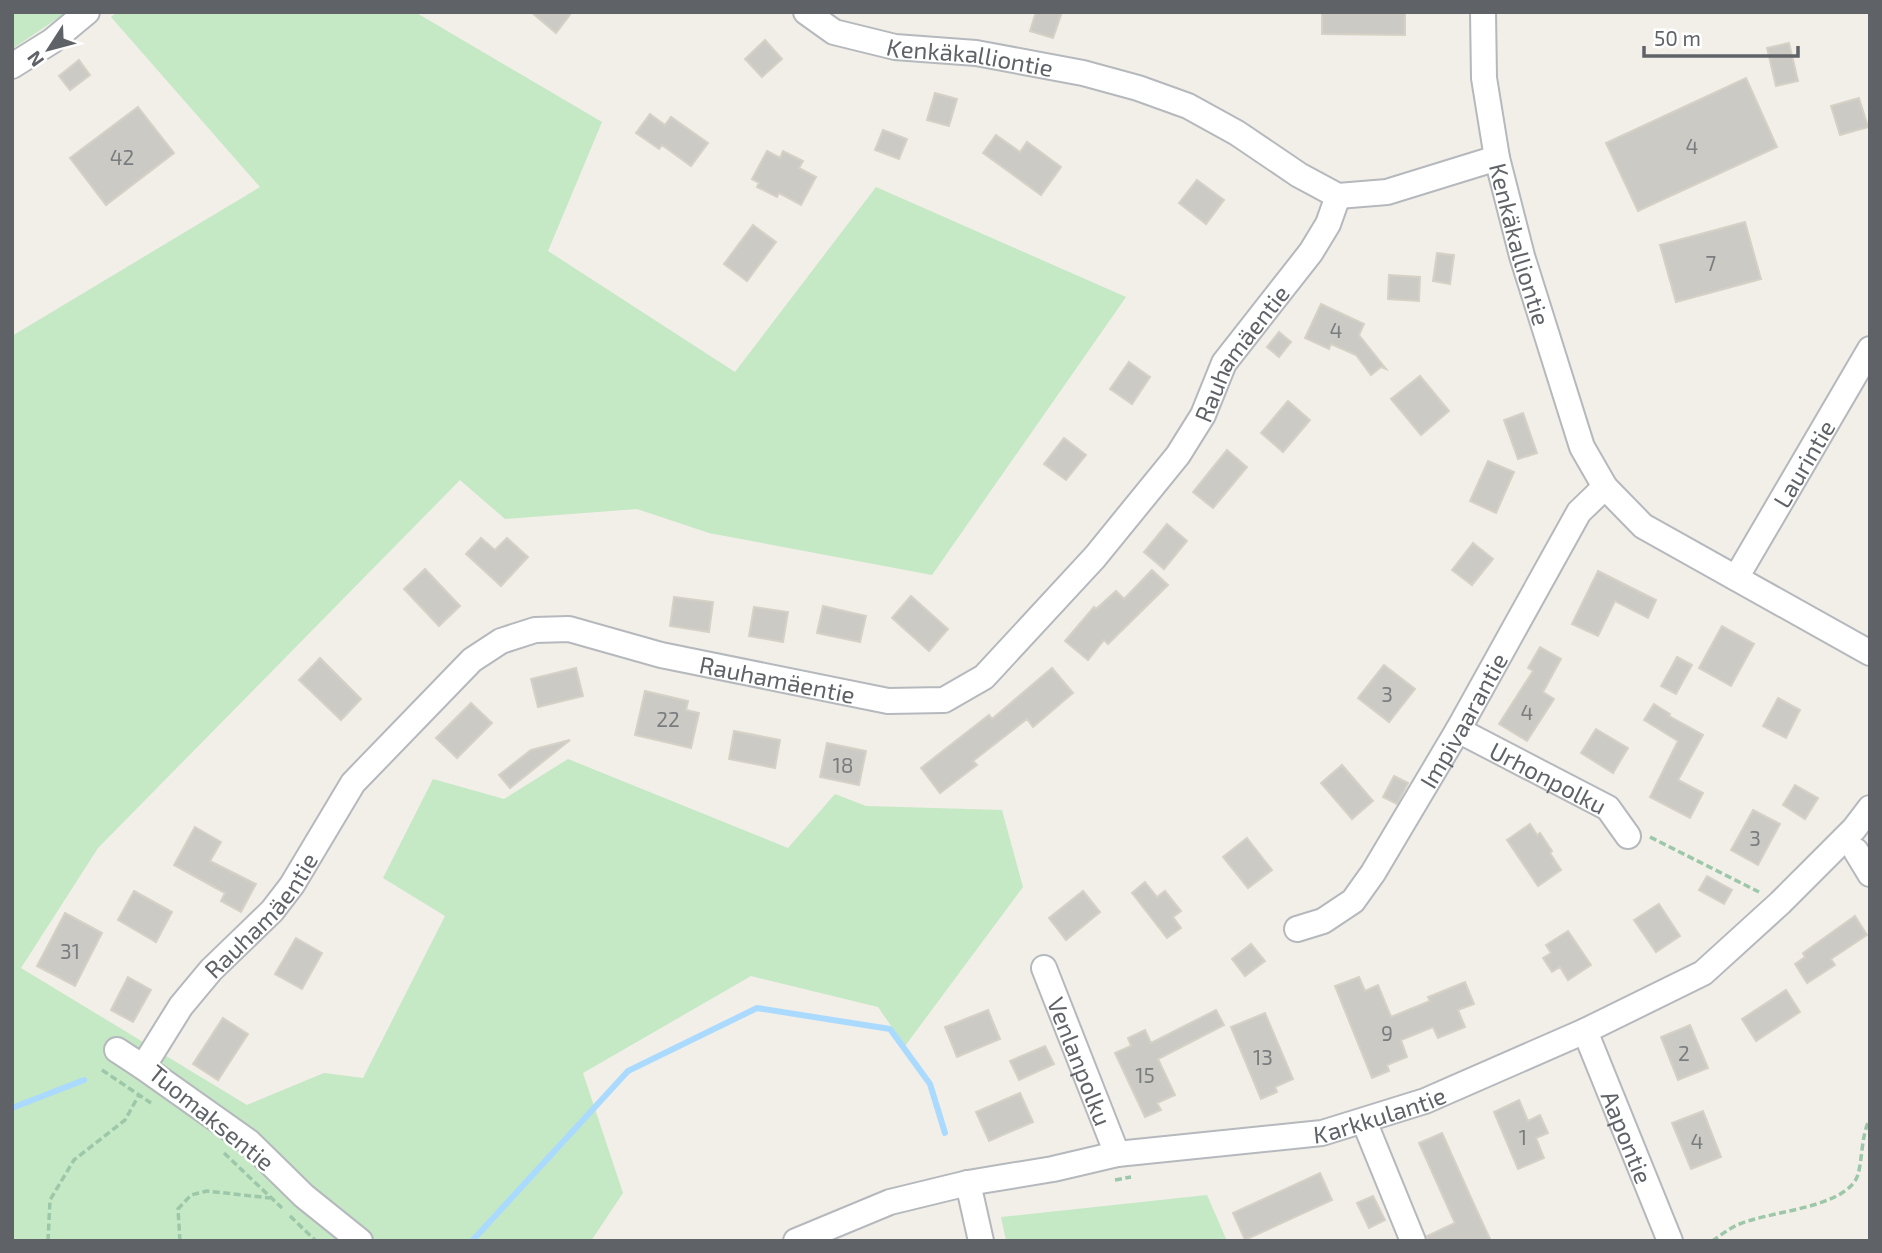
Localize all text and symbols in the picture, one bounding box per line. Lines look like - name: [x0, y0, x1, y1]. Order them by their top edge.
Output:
- north arrow: [14, 14, 84, 84]
- scale bar: [1644, 14, 1798, 58]
- text: 50 m: [1654, 25, 1701, 50]
- street label: Kenkäkalliontie: [884, 31, 1056, 82]
- text: N: [22, 47, 48, 72]
- house number: 4: [1686, 133, 1698, 158]
- house number: 42: [110, 144, 134, 169]
- street label: Kenkäkalliontie: [1484, 160, 1557, 329]
- house number: 7: [1706, 250, 1717, 275]
- street label: Rauhamäentie: [1187, 279, 1295, 426]
- house number: 4: [1330, 317, 1342, 342]
- street label: Laurintie: [1766, 414, 1840, 512]
- street label: Impivaarantie: [1413, 647, 1513, 793]
- street label: Rauhamäentie: [697, 649, 858, 708]
- house number: 3: [1381, 681, 1393, 706]
- house number: 4: [1521, 699, 1533, 724]
- house number: 22: [656, 706, 680, 731]
- street label: Urhonpolku: [1485, 735, 1612, 819]
- house number: 18: [832, 752, 854, 777]
- house number: 3: [1749, 825, 1761, 850]
- street label: Rauhamäentie: [198, 847, 323, 984]
- house number: 31: [60, 938, 80, 963]
- street label: Venlanpolku: [1042, 993, 1119, 1129]
- house number: 9: [1381, 1020, 1393, 1045]
- house number: 2: [1678, 1040, 1690, 1065]
- house number: 13: [1253, 1044, 1273, 1069]
- street label: Tuomaksentie: [144, 1058, 280, 1176]
- house number: 15: [1135, 1062, 1155, 1087]
- street label: Karkkulantie: [1312, 1079, 1450, 1148]
- street label: Aapontie: [1596, 1086, 1660, 1187]
- house number: 1: [1519, 1124, 1527, 1149]
- house number: 4: [1691, 1128, 1703, 1153]

